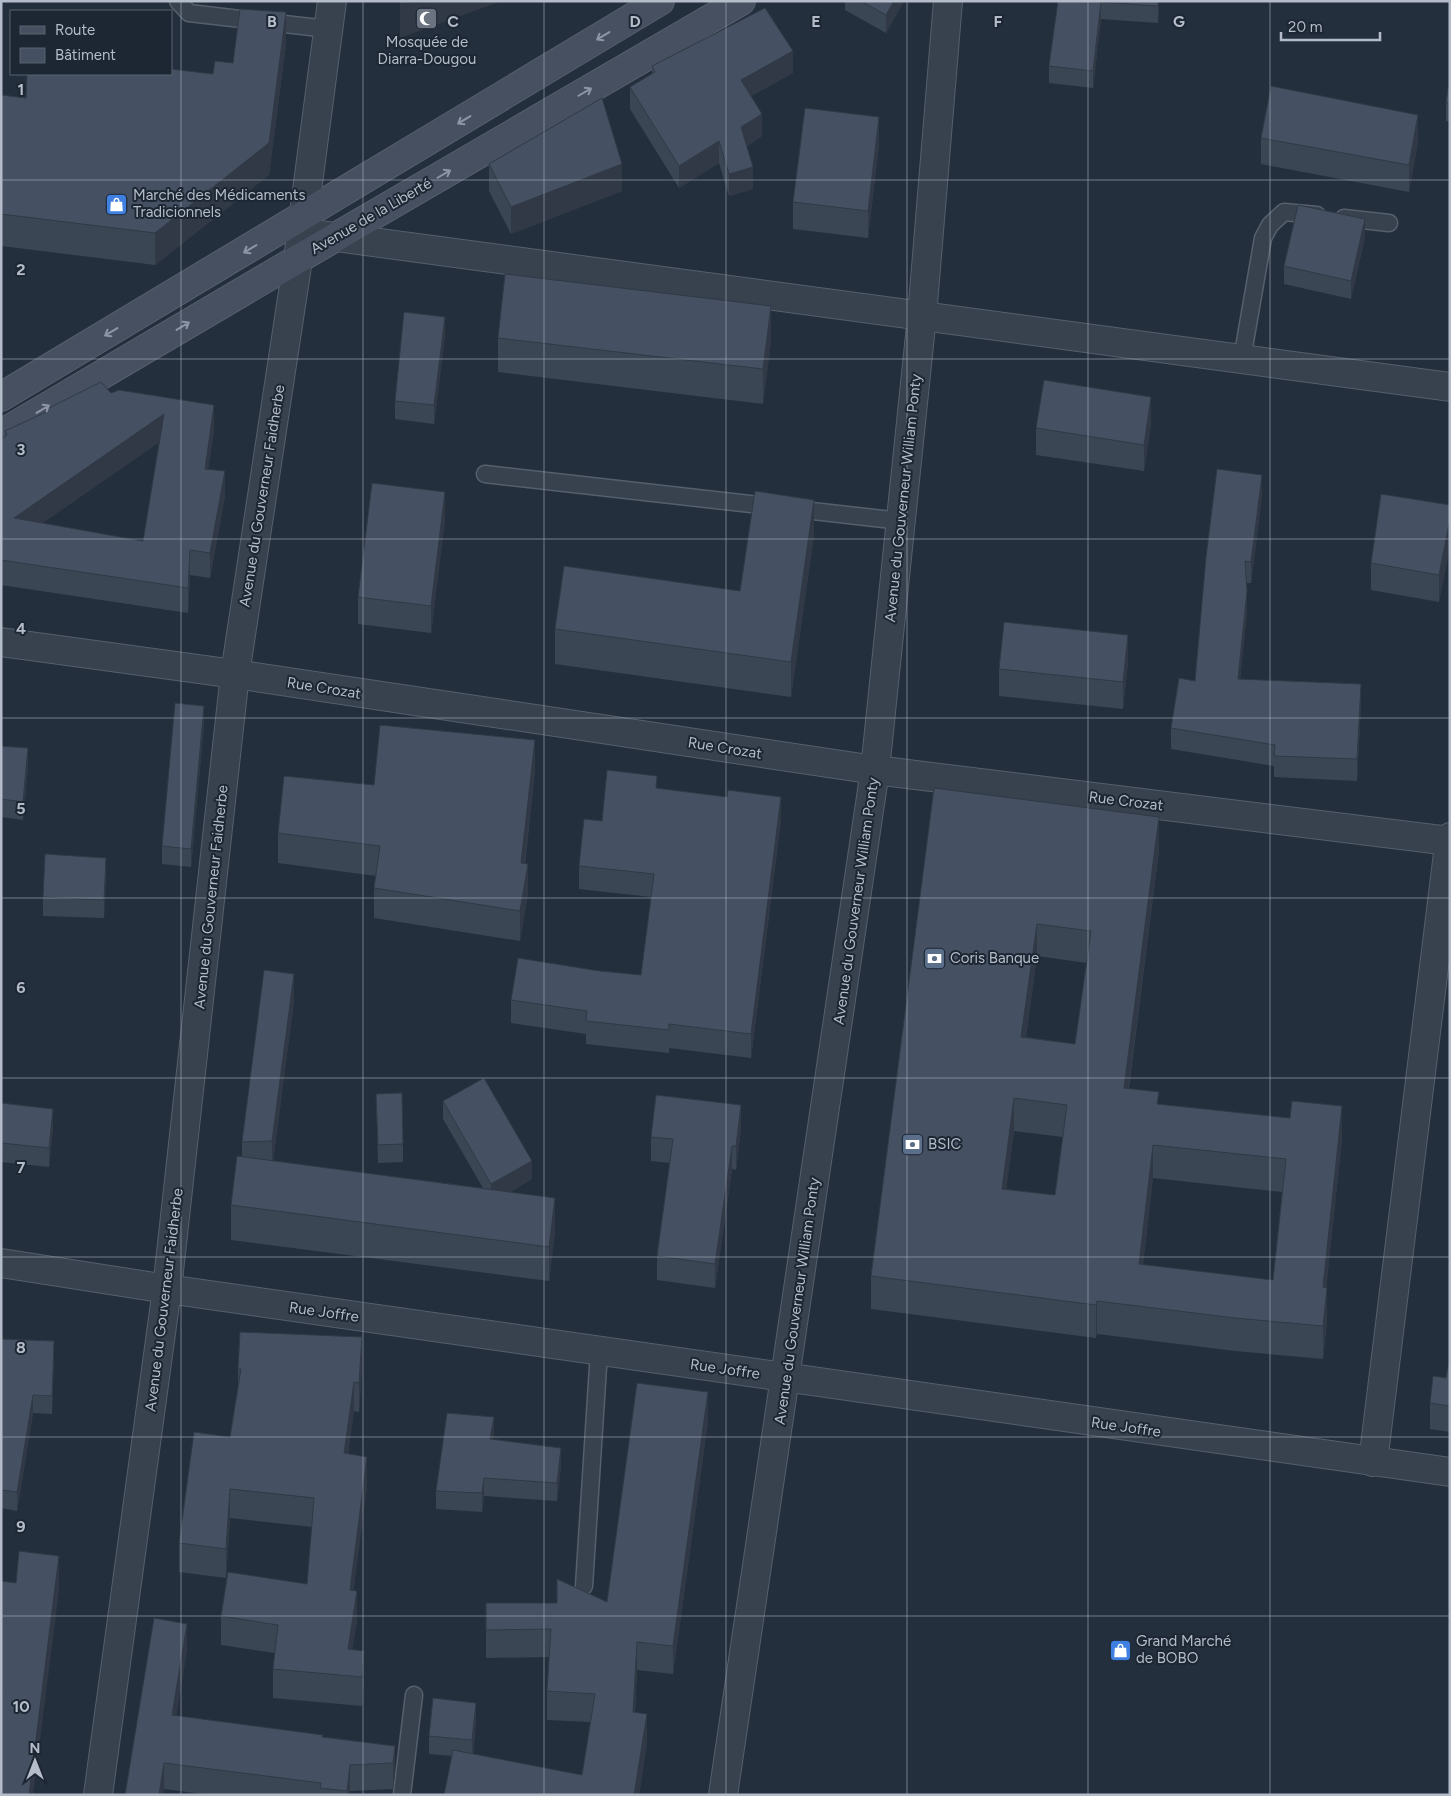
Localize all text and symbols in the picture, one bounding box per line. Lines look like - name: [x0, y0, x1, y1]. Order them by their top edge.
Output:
- mosque icon: Mosquée de Diarra-Dougou: [415, 7, 439, 31]
- legend: [10, 10, 172, 75]
- scale bar: [1281, 10, 1380, 42]
- text: B: [267, 12, 277, 31]
- text: C: [447, 12, 459, 31]
- text: D: [629, 12, 641, 31]
- text: E: [811, 12, 821, 31]
- text: F: [994, 12, 1003, 31]
- text: G: [1173, 12, 1185, 31]
- text: 20 m: [1288, 18, 1322, 36]
- text: Route: [55, 21, 95, 39]
- one-way arrow: [597, 31, 611, 41]
- place label: Mosquée de Diarra-Dougou: [378, 33, 476, 68]
- text: Bâtiment: [55, 46, 116, 64]
- text: 1: [18, 80, 24, 99]
- one-way arrow: [577, 87, 592, 97]
- one-way arrow: [458, 115, 472, 125]
- one-way arrow: [437, 168, 451, 178]
- street label: Avenue de la Liberté: [307, 174, 435, 258]
- place label: Marché des Médicaments Tradicionnels: [133, 186, 305, 221]
- shop icon: Marché des Médicaments Tradicionnels: [105, 192, 129, 216]
- one-way arrow: [244, 244, 258, 254]
- text: 2: [16, 260, 26, 279]
- one-way arrow: [176, 321, 190, 331]
- one-way arrow: [103, 327, 118, 337]
- street label: Avenue du Gouverneur William Ponty: [881, 373, 925, 623]
- street label: Avenue du Gouverneur Faidherbe: [236, 384, 288, 608]
- one-way arrow: [36, 403, 50, 413]
- text: 3: [17, 440, 26, 459]
- text: 4: [16, 619, 26, 638]
- street label: Rue Crozat: [286, 673, 363, 703]
- street label: Rue Crozat: [687, 733, 764, 763]
- street label: Avenue du Gouverneur William Ponty: [830, 776, 882, 1026]
- street label: Avenue du Gouverneur Faidherbe: [190, 784, 232, 1010]
- street label: Rue Crozat: [1088, 788, 1165, 815]
- text: 5: [16, 799, 26, 818]
- bank icon: Coris Banque: [922, 946, 946, 970]
- place label: Coris Banque: [950, 949, 1039, 967]
- text: 6: [16, 978, 26, 997]
- bank icon: BSIC: [900, 1132, 924, 1156]
- place label: BSIC: [928, 1135, 961, 1153]
- text: 7: [17, 1158, 26, 1177]
- street label: Avenue du Gouverneur William Ponty: [771, 1176, 823, 1426]
- street label: Avenue du Gouverneur Faidherbe: [141, 1187, 187, 1413]
- street label: Rue Joffre: [288, 1298, 360, 1326]
- text: 8: [16, 1338, 26, 1357]
- street label: Rue Joffre: [689, 1355, 761, 1383]
- street label: Rue Joffre: [1090, 1413, 1162, 1441]
- text: 9: [16, 1517, 26, 1536]
- place label: Grand Marché de BOBO: [1136, 1632, 1231, 1667]
- shop icon: Grand Marché de BOBO: [1108, 1638, 1132, 1662]
- text: 10: [12, 1697, 30, 1716]
- north arrow: [10, 1736, 60, 1786]
- text: N: [30, 1740, 40, 1757]

